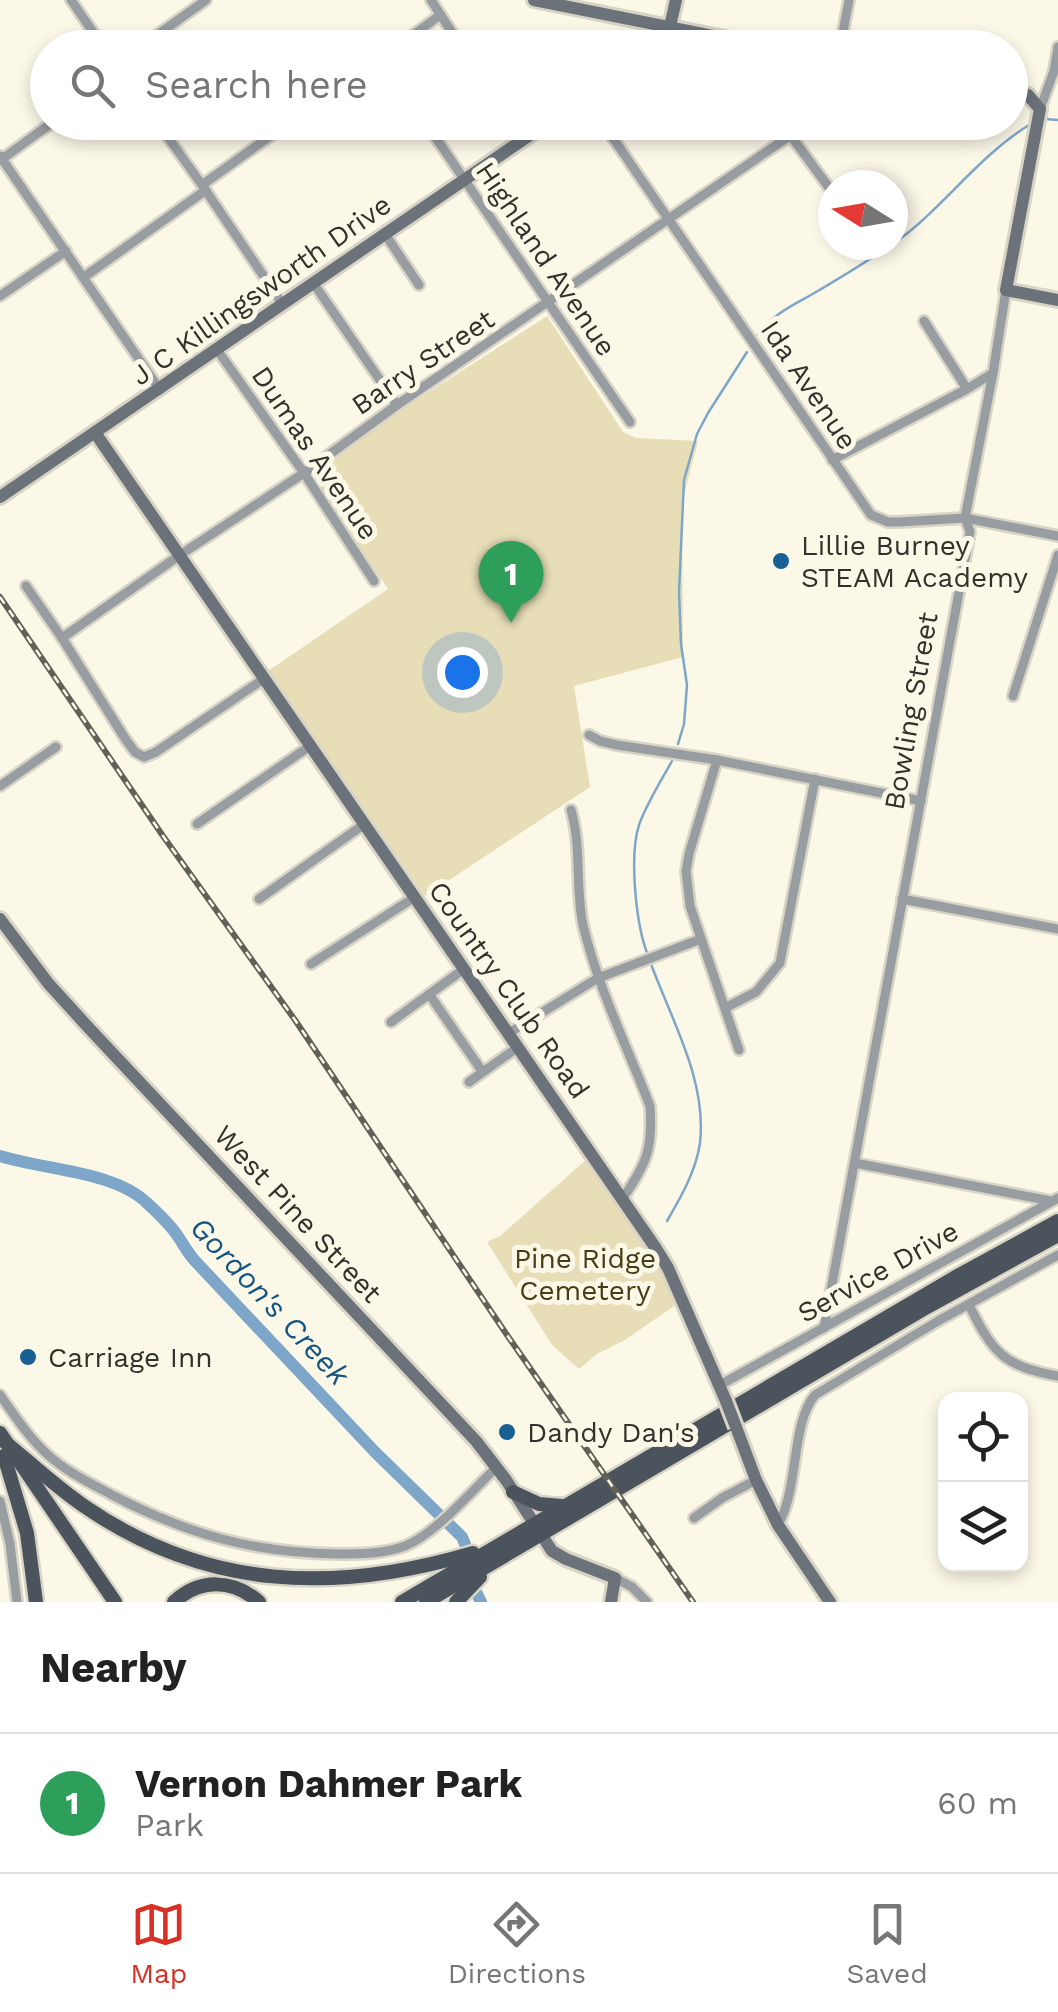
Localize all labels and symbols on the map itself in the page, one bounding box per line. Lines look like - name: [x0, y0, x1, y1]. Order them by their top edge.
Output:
- street label: Highland Avenue: [469, 156, 623, 362]
- north arrow: [818, 170, 908, 260]
- street label: J C Killingsworth Drive: [125, 188, 397, 392]
- street label: Barry Street: [346, 302, 501, 422]
- street label: Ida Avenue: [754, 314, 864, 456]
- street label: Dumas Avenue: [245, 360, 385, 546]
- place label: Lillie Burney STEAM Academy: [801, 529, 1028, 594]
- pin: 1: [478, 540, 544, 623]
- marker: Lillie Burney STEAM Academy: [770, 550, 792, 572]
- street label: Bowling Street: [877, 609, 945, 812]
- your location: [437, 647, 488, 698]
- street label: Country Club Road: [422, 875, 596, 1105]
- street label: West Pine Street: [208, 1119, 389, 1310]
- water label: Gordon's Creek: [183, 1210, 358, 1393]
- street label: Service Drive: [792, 1214, 964, 1330]
- park label: Pine Ridge Cemetery: [514, 1242, 656, 1307]
- place label: Carriage Inn: [48, 1341, 213, 1374]
- marker: Carriage Inn: [17, 1346, 39, 1368]
- place label: Dandy Dan's: [527, 1416, 695, 1449]
- marker: Dandy Dan's: [496, 1421, 518, 1443]

